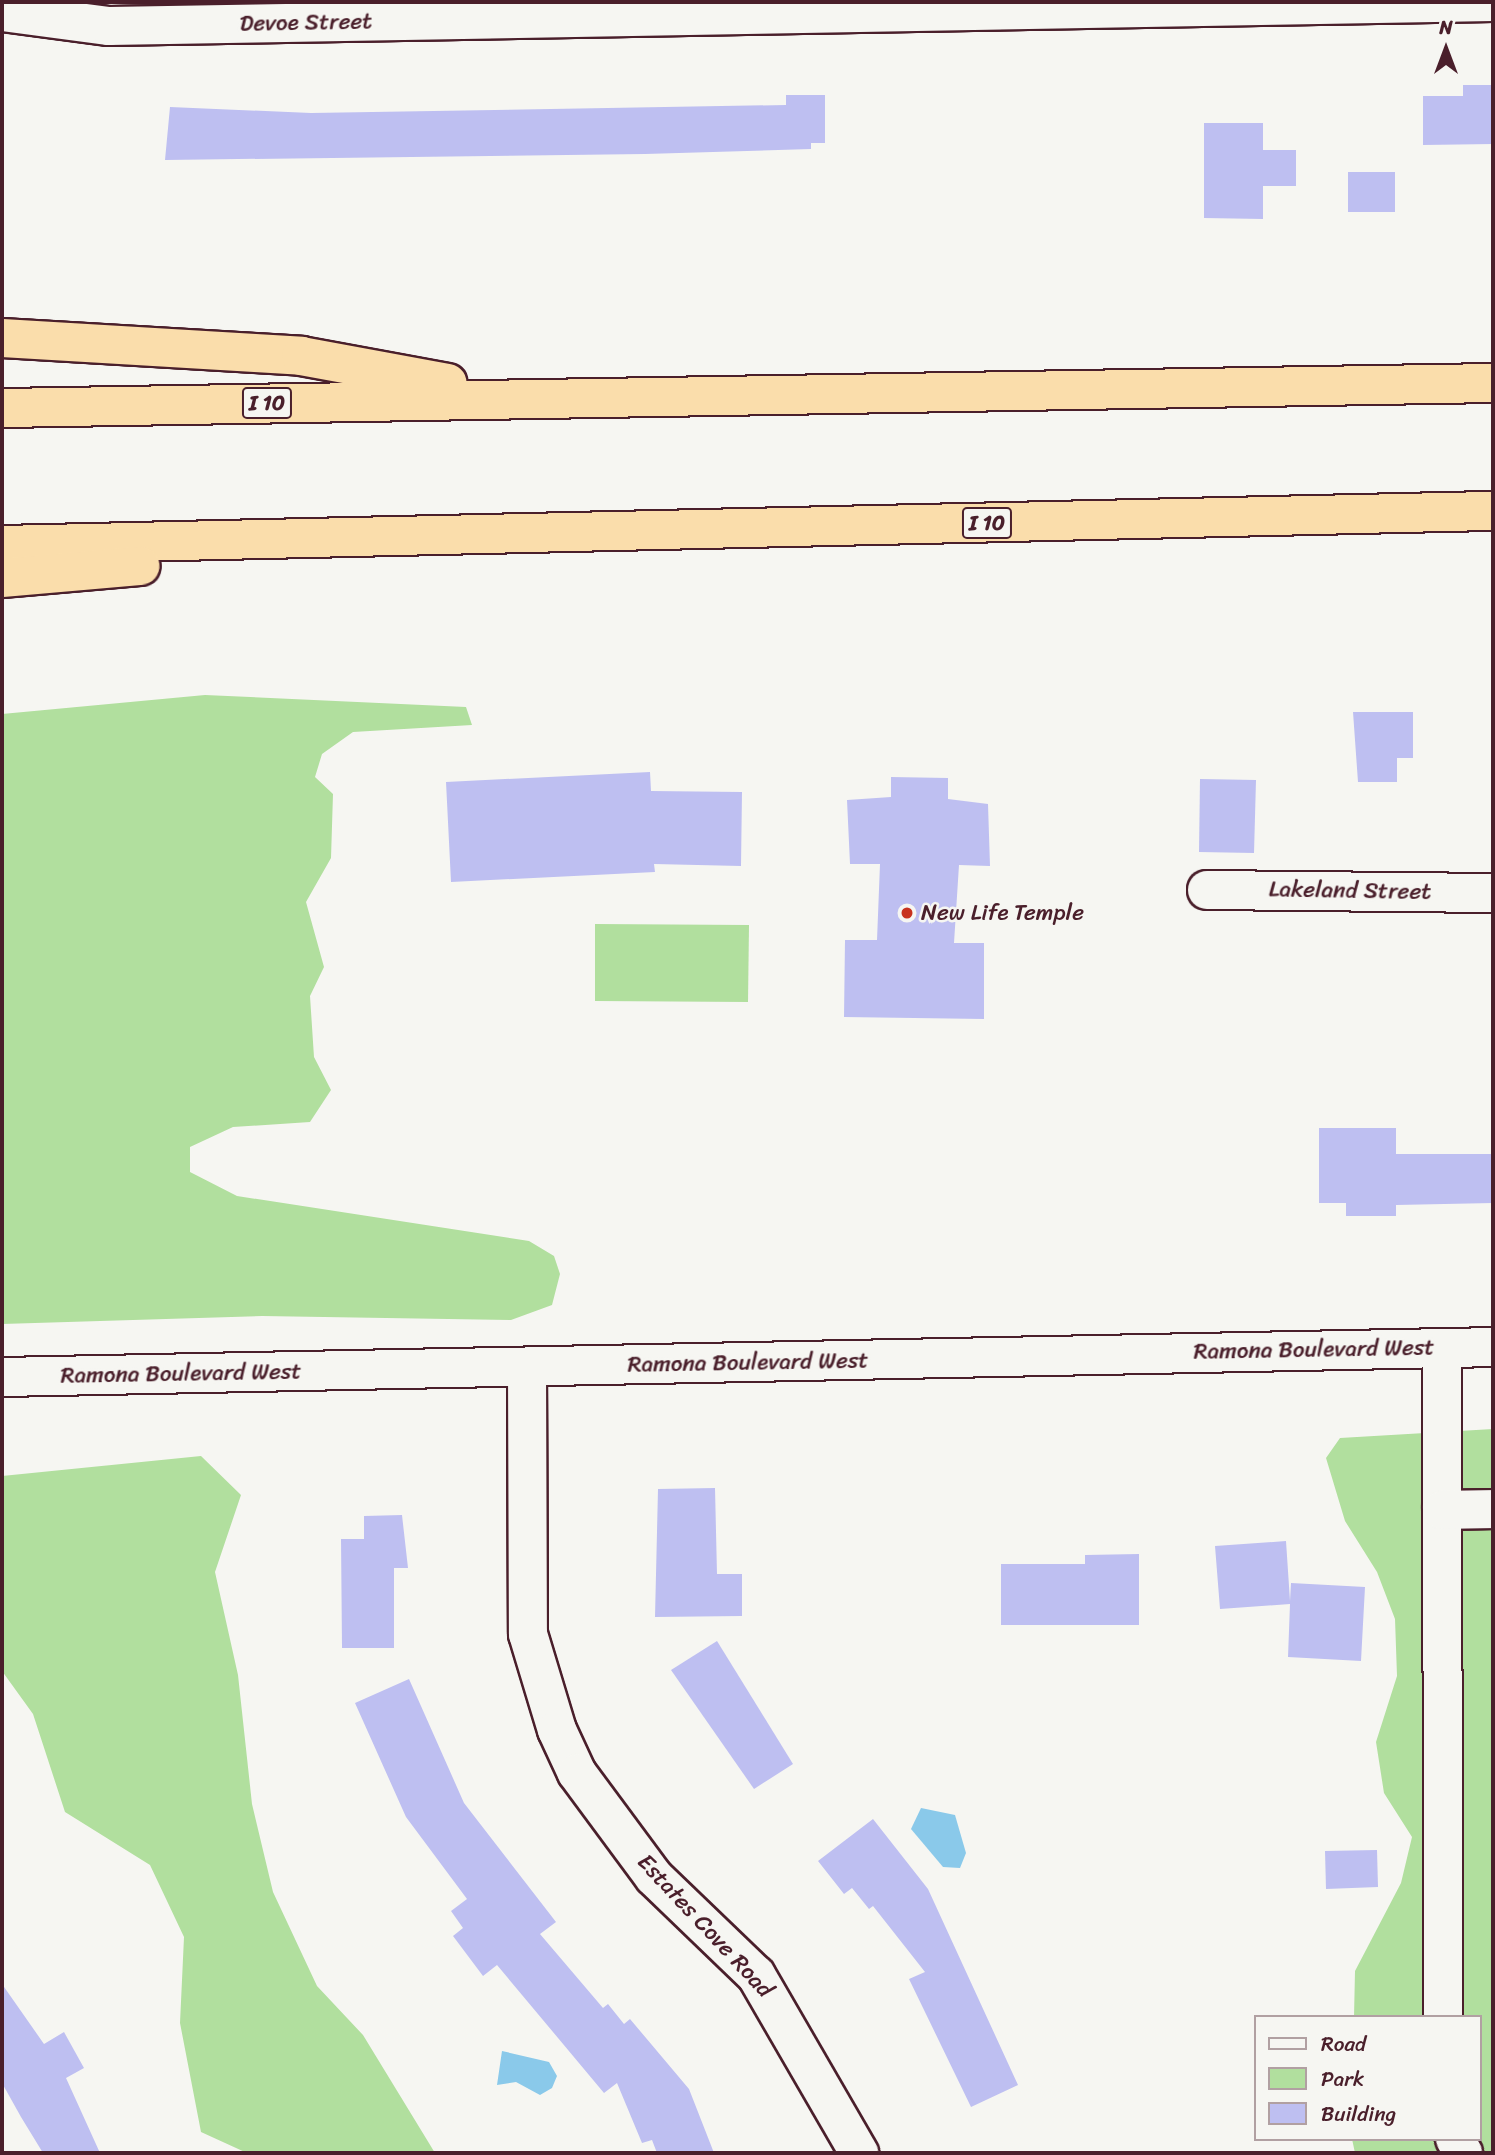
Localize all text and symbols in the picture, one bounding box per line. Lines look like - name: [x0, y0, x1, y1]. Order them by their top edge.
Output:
- street label: Devoe Street: [240, 8, 372, 38]
- text: N: [1439, 11, 1453, 44]
- north arrow: [1411, 14, 1481, 84]
- road number: I 10: [241, 386, 293, 420]
- road number: I 10: [961, 505, 1013, 540]
- street label: Lakeland Street: [1269, 876, 1431, 906]
- place label: New Life Temple: [921, 899, 1086, 927]
- marker: New Life Temple: [899, 905, 915, 921]
- street label: Ramona Boulevard West: [1193, 1334, 1435, 1366]
- street label: Ramona Boulevard West: [627, 1347, 869, 1379]
- street label: Ramona Boulevard West: [60, 1358, 302, 1390]
- street label: Estates Cove Road: [631, 1848, 779, 2004]
- legend: [1254, 2015, 1481, 2141]
- text: Road: [1321, 2025, 1366, 2063]
- text: Park: [1321, 2060, 1364, 2098]
- text: Building: [1321, 2095, 1396, 2133]

